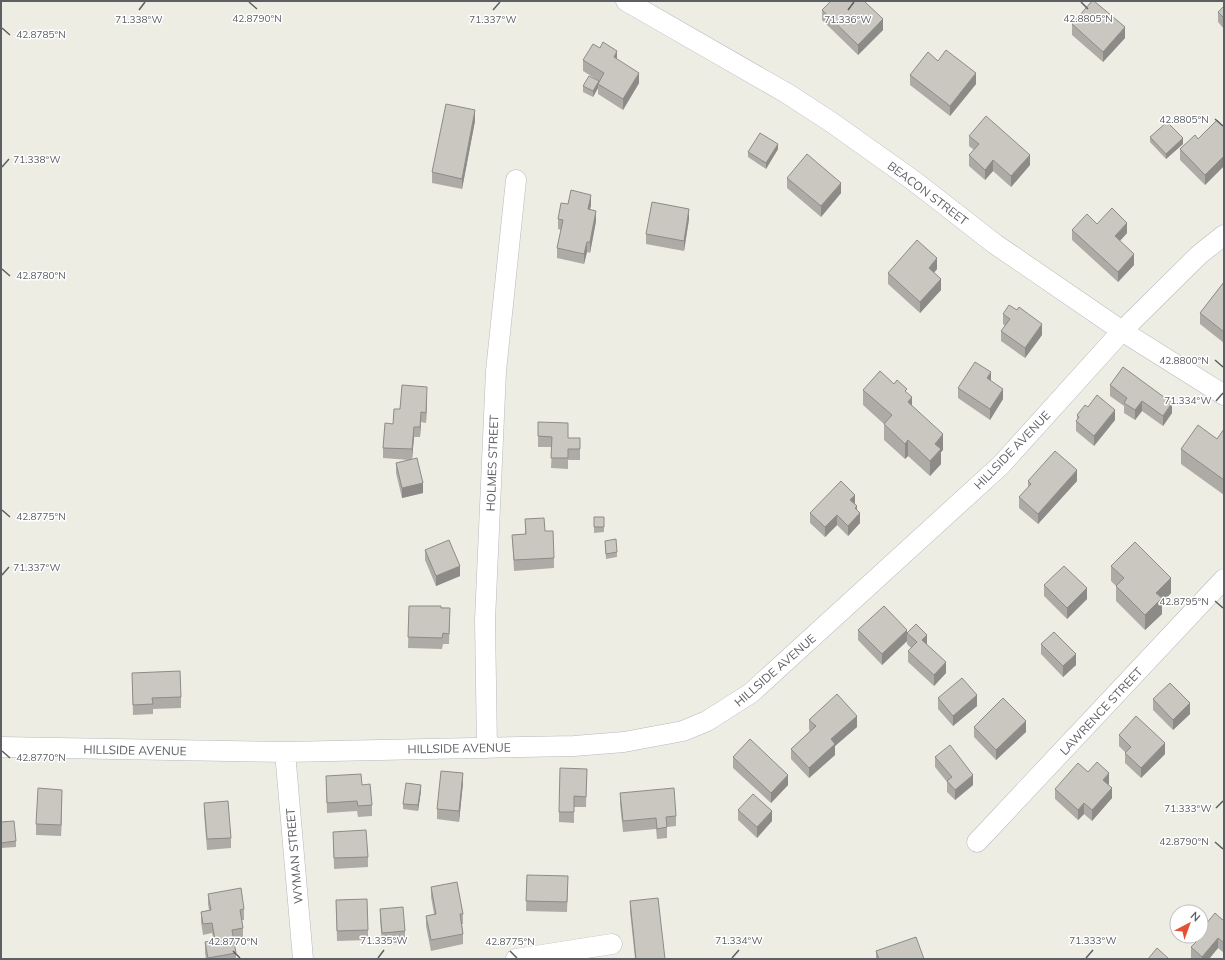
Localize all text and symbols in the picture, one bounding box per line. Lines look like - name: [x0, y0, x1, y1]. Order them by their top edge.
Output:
- text: 42.8790°N: [232, 12, 282, 25]
- text: 42.8805°N: [1063, 12, 1113, 25]
- text: 71.338°W: [115, 13, 163, 26]
- text: 71.337°W: [469, 13, 517, 26]
- text: 71.336°W: [824, 13, 872, 26]
- text: 42.8785°N: [16, 28, 66, 41]
- text: 42.8805°N: [1159, 113, 1209, 126]
- text: 71.338°W: [13, 153, 61, 166]
- street label: BEACON STREET: [885, 158, 972, 229]
- text: 42.8780°N: [16, 269, 66, 282]
- text: 42.8800°N: [1159, 354, 1209, 367]
- text: 71.334°W: [1164, 394, 1212, 407]
- street label: HILLSIDE AVENUE: [971, 408, 1053, 492]
- street label: HOLMES STREET: [483, 414, 501, 512]
- text: 42.8775°N: [16, 510, 66, 523]
- text: 71.337°W: [13, 561, 61, 574]
- text: 42.8795°N: [1159, 595, 1209, 608]
- street label: HILLSIDE AVENUE: [731, 630, 819, 710]
- street label: LAWRENCE STREET: [1056, 663, 1146, 758]
- street label: HILLSIDE AVENUE: [407, 740, 511, 756]
- street label: HILLSIDE AVENUE: [83, 742, 187, 758]
- text: 42.8770°N: [16, 751, 66, 764]
- text: 71.333°W: [1164, 802, 1212, 815]
- street label: WYMAN STREET: [282, 807, 306, 905]
- text: 42.8790°N: [1159, 835, 1209, 848]
- north arrow: [1169, 904, 1209, 944]
- text: N: [1188, 908, 1203, 924]
- text: 71.335°W: [360, 934, 408, 947]
- text: 71.334°W: [715, 934, 763, 947]
- text: 71.333°W: [1069, 934, 1117, 947]
- text: 42.8770°N: [208, 935, 258, 948]
- text: 42.8775°N: [485, 935, 535, 948]

